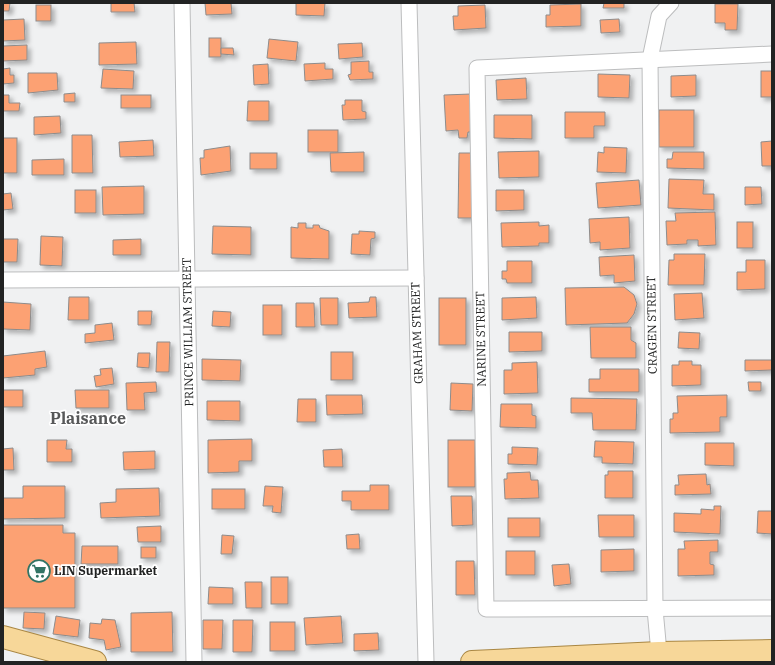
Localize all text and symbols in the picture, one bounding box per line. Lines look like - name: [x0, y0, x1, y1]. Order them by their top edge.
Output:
- street label: PRINCE WILLIAM STREET: [179, 257, 196, 407]
- street label: CRAGEN STREET: [643, 276, 660, 374]
- street label: GRAHAM STREET: [407, 282, 426, 384]
- street label: NARINE STREET: [472, 291, 489, 387]
- district label: Plaisance: [50, 408, 126, 428]
- supermarket icon: LIN Supermarket: [26, 558, 52, 584]
- place label: LIN Supermarket: [54, 563, 157, 578]

